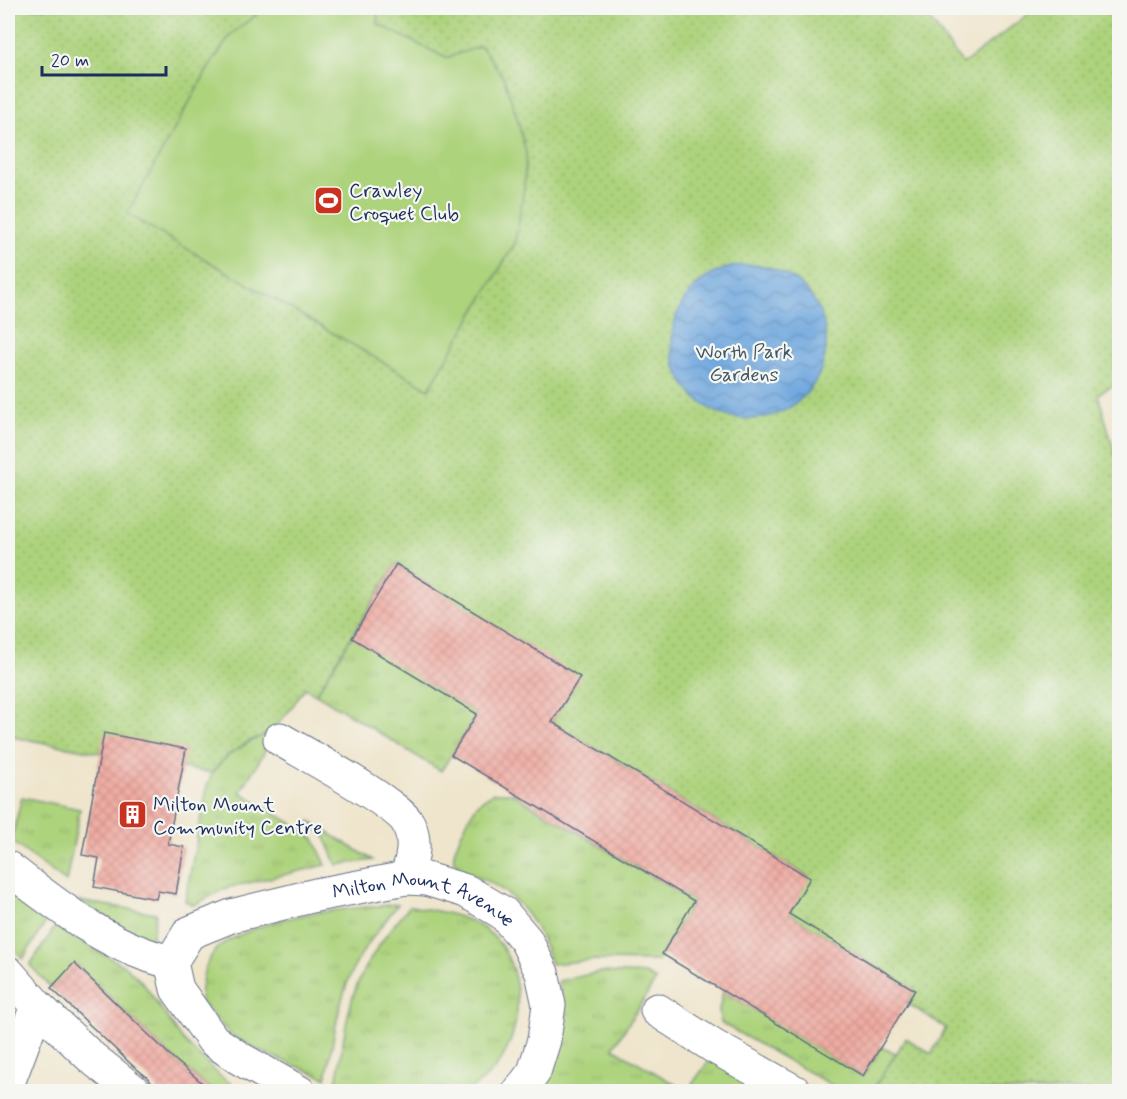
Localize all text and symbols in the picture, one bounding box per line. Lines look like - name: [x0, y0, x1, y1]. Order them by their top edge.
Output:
- scale bar: [42, 39, 166, 77]
- text: 20 m: [51, 49, 89, 73]
- place label: Crawley Croquet Club: [349, 178, 459, 228]
- sports icon: Crawley Croquet Club: [312, 185, 344, 217]
- park label: Worth Park Gardens: [696, 339, 793, 389]
- place label: Milton Mount Community Centre: [153, 792, 322, 842]
- building icon: Milton Mount Community Centre: [116, 799, 148, 831]
- street label: Milton Mount Avenue: [330, 866, 521, 933]

